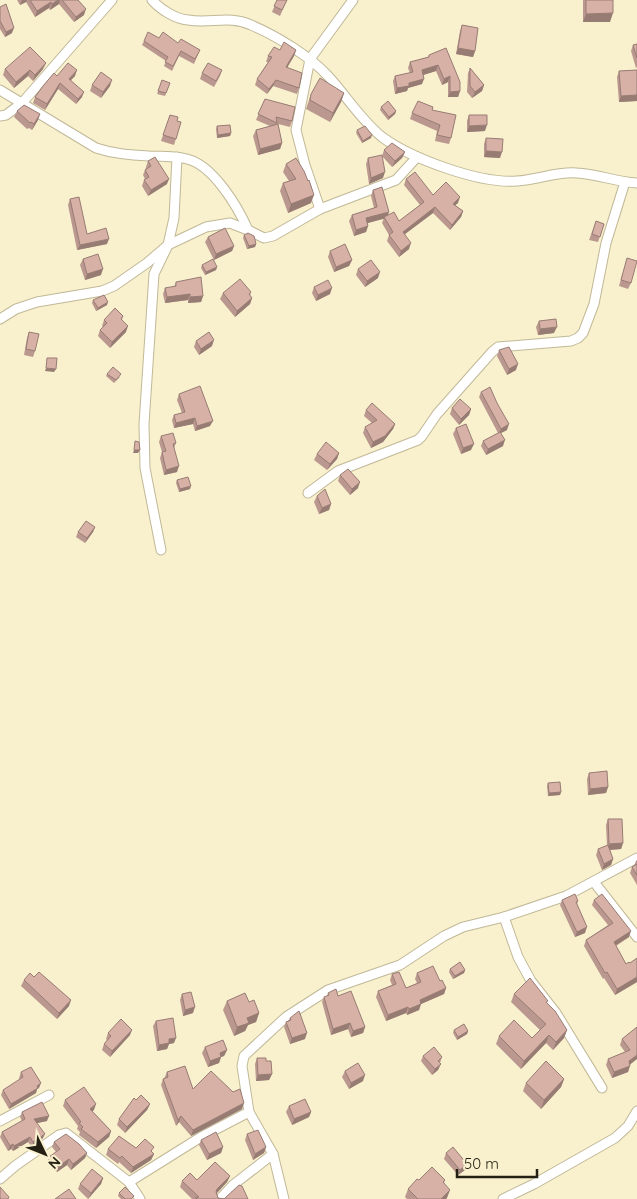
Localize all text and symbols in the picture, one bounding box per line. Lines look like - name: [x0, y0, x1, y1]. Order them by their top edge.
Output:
- north arrow: [20, 1129, 70, 1179]
- scale bar: [457, 1146, 537, 1178]
- text: N: [44, 1153, 65, 1173]
- text: 50 m: [464, 1154, 499, 1173]

